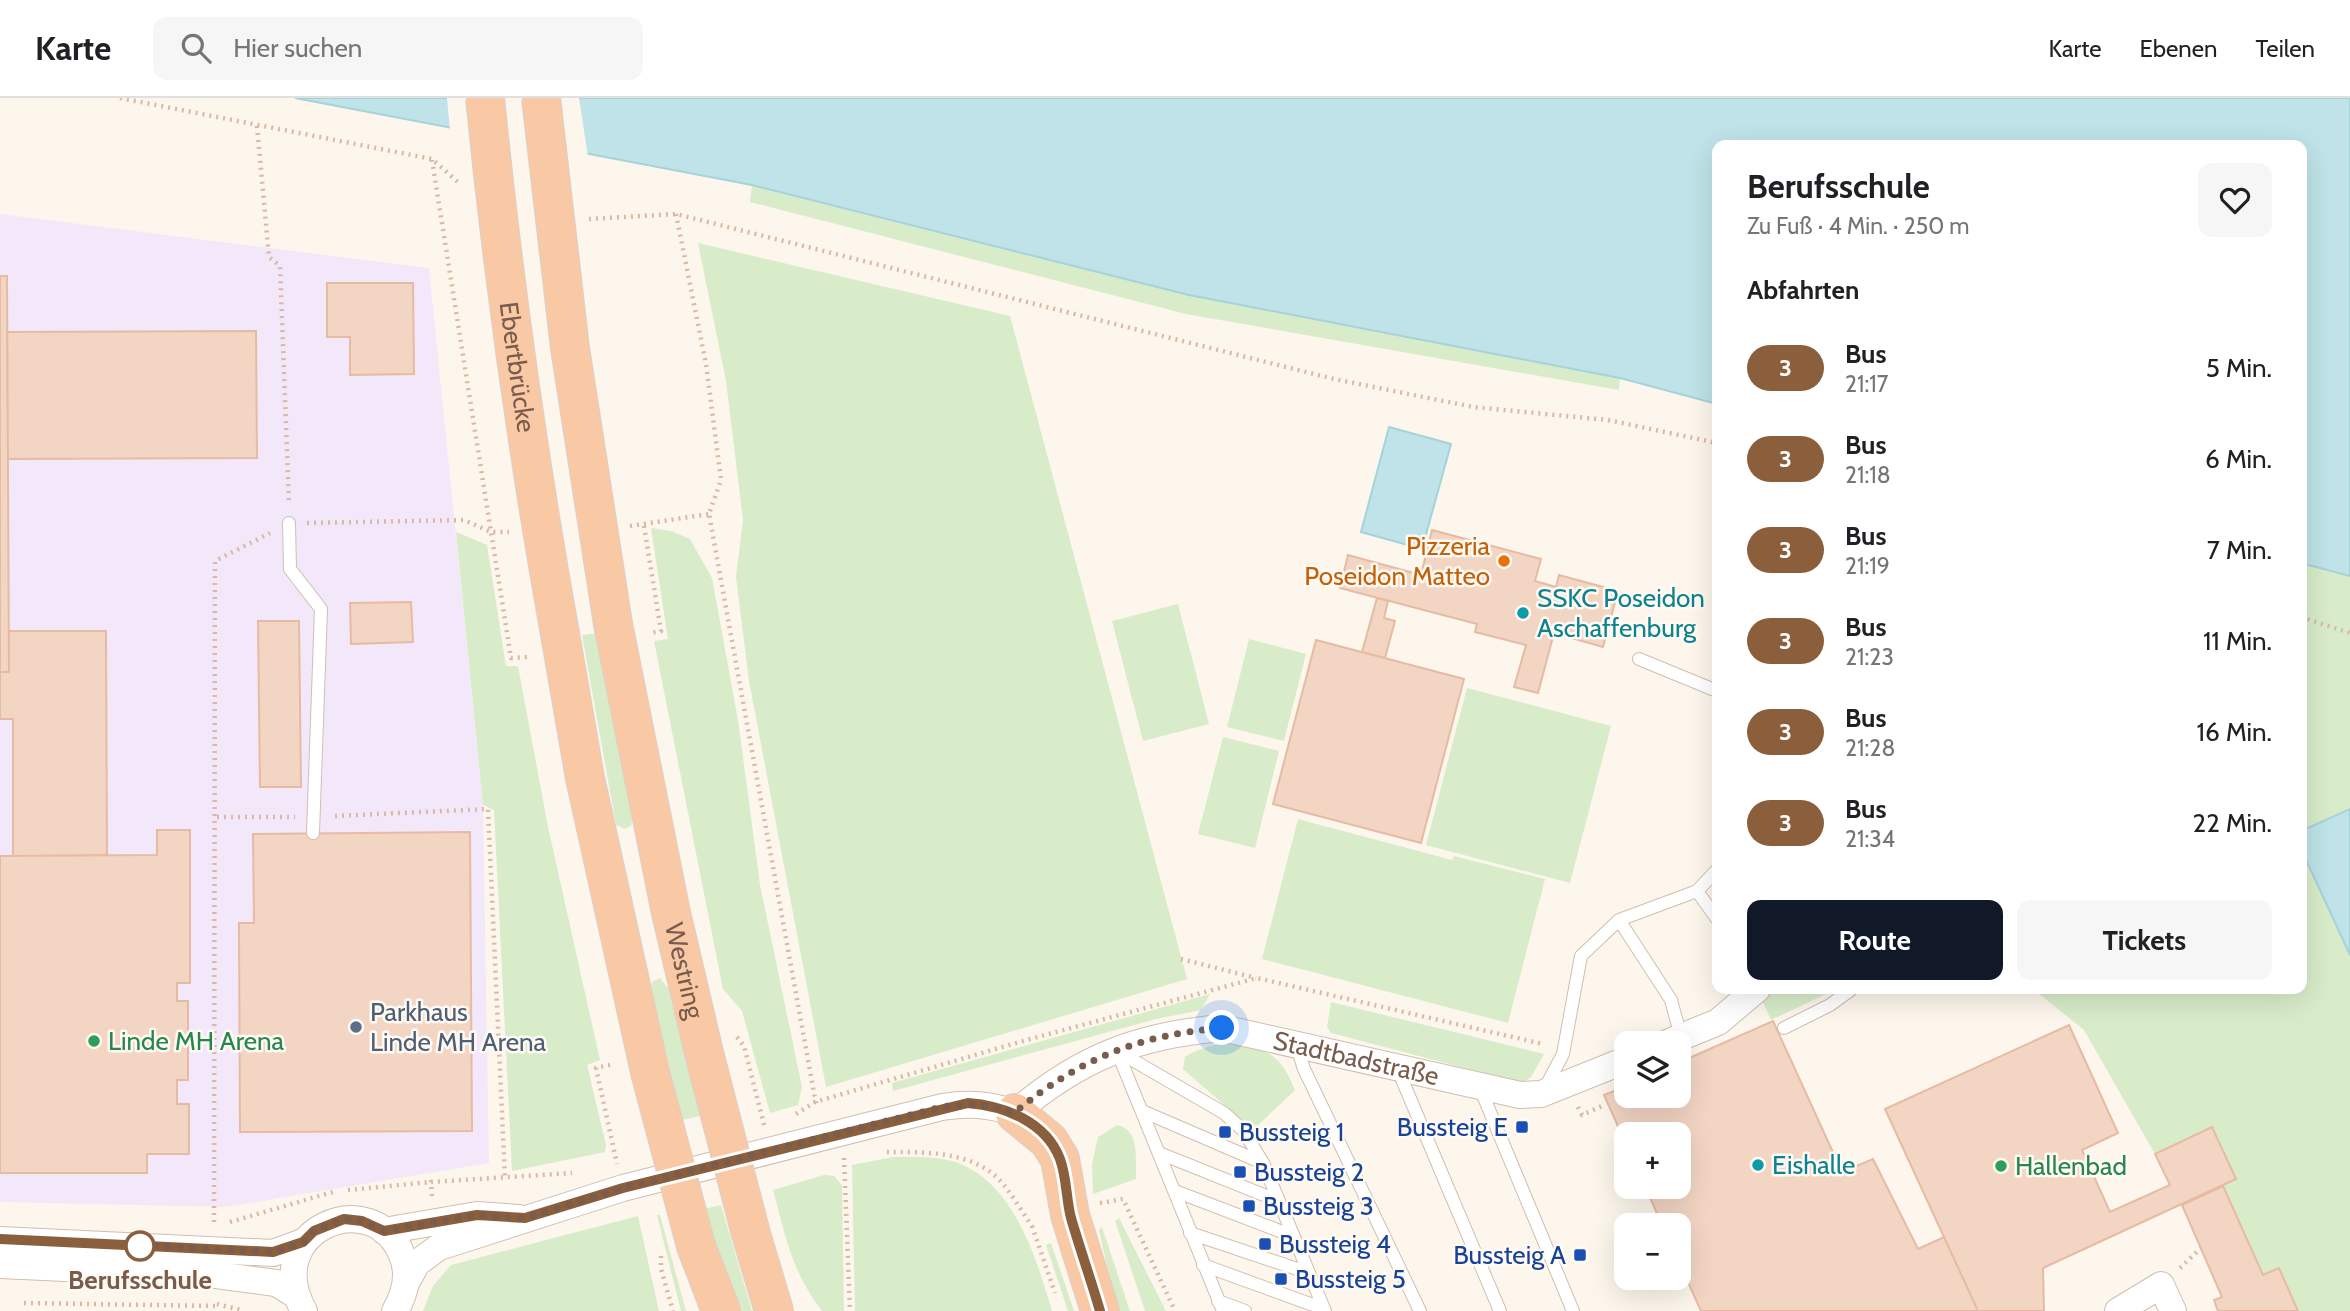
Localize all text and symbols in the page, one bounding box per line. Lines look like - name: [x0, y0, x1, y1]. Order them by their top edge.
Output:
- search box: [153, 17, 643, 80]
- text: Karte: [35, 28, 111, 68]
- icon: search: [177, 29, 215, 67]
- text: Hier suchen: [233, 32, 362, 64]
- text: Karte: [2048, 34, 2101, 63]
- text: Ebenen: [2139, 34, 2217, 63]
- text: Teilen: [2255, 34, 2315, 63]
- button: heart: [2198, 163, 2272, 237]
- text: Berufsschule: [1747, 166, 1930, 206]
- text: Zu Fuß · 4 Min. · 250 m: [1747, 212, 1970, 240]
- text: Abfahrten: [1747, 274, 1859, 306]
- street label: Ebertbrücke: [493, 300, 543, 435]
- text: Bus: [1845, 338, 1886, 370]
- text: 5 Min.: [2206, 352, 2272, 384]
- text: 3: [1779, 353, 1792, 382]
- text: 21:17: [1845, 370, 1888, 398]
- text: Bus: [1845, 429, 1886, 461]
- text: 6 Min.: [2205, 443, 2272, 475]
- text: 3: [1779, 444, 1792, 473]
- text: 21:18: [1845, 461, 1891, 489]
- text: Bus: [1845, 520, 1886, 552]
- place label: Pizzeria Poseidon Matteo: [1304, 530, 1491, 592]
- text: 7 Min.: [2207, 534, 2272, 566]
- text: 3: [1779, 535, 1792, 564]
- text: 21:19: [1845, 552, 1890, 580]
- marker: Pizzeria Poseidon Matteo: [1496, 553, 1512, 569]
- place label: SSKC Poseidon Aschaffenburg: [1537, 582, 1705, 644]
- marker: SSKC Poseidon Aschaffenburg: [1515, 605, 1531, 621]
- text: Bus: [1845, 611, 1886, 643]
- text: 11 Min.: [2203, 625, 2272, 657]
- text: 3: [1779, 626, 1792, 655]
- text: 21:23: [1845, 643, 1894, 671]
- text: Bus: [1845, 702, 1886, 734]
- text: 16 Min.: [2197, 716, 2272, 748]
- text: 3: [1779, 717, 1792, 746]
- text: 21:28: [1845, 734, 1895, 762]
- text: Bus: [1845, 793, 1886, 825]
- text: 22 Min.: [2193, 807, 2272, 839]
- text: 3: [1779, 808, 1792, 837]
- text: 21:34: [1845, 825, 1895, 853]
- button: Route: [1747, 900, 2003, 980]
- button: Tickets: [2017, 900, 2272, 980]
- street label: Westring: [658, 919, 712, 1023]
- place label: Parkhaus Linde MH Arena: [370, 996, 547, 1058]
- your location: [1204, 1010, 1239, 1045]
- marker: Parkhaus Linde MH Arena: [348, 1019, 364, 1035]
- street label: Stadtbadstraße: [1270, 1024, 1442, 1092]
- place label: Linde MH Arena: [108, 1025, 285, 1057]
- map controls: [1614, 1031, 1691, 1290]
- button: layers: [1614, 1031, 1691, 1108]
- marker: Linde MH Arena: [86, 1033, 102, 1049]
- place label: Bussteig E: [1397, 1111, 1508, 1143]
- place label: Bussteig 1: [1239, 1116, 1344, 1148]
- marker: Bussteig E: [1514, 1119, 1530, 1135]
- button: +: [1614, 1122, 1691, 1199]
- marker: Bussteig 1: [1217, 1124, 1233, 1140]
- place label: Eishalle: [1772, 1149, 1855, 1181]
- place label: Hallenbad: [2015, 1150, 2127, 1182]
- place label: Bussteig 2: [1254, 1156, 1364, 1188]
- marker: Eishalle: [1750, 1157, 1766, 1173]
- marker: Hallenbad: [1993, 1158, 2009, 1174]
- marker: Bussteig 2: [1232, 1164, 1248, 1180]
- place label: Bussteig 3: [1263, 1190, 1374, 1222]
- marker: Bussteig 3: [1241, 1198, 1257, 1214]
- button: −: [1614, 1213, 1691, 1290]
- place label: Bussteig 4: [1279, 1228, 1391, 1260]
- marker: Berufsschule: [125, 1231, 155, 1261]
- marker: Bussteig 4: [1257, 1236, 1273, 1252]
- place label: Bussteig A: [1453, 1239, 1566, 1271]
- marker: Bussteig A: [1572, 1247, 1588, 1263]
- place label: Bussteig 5: [1295, 1263, 1406, 1295]
- place label: Berufsschule: [68, 1264, 212, 1296]
- marker: Bussteig 5: [1273, 1271, 1289, 1287]

